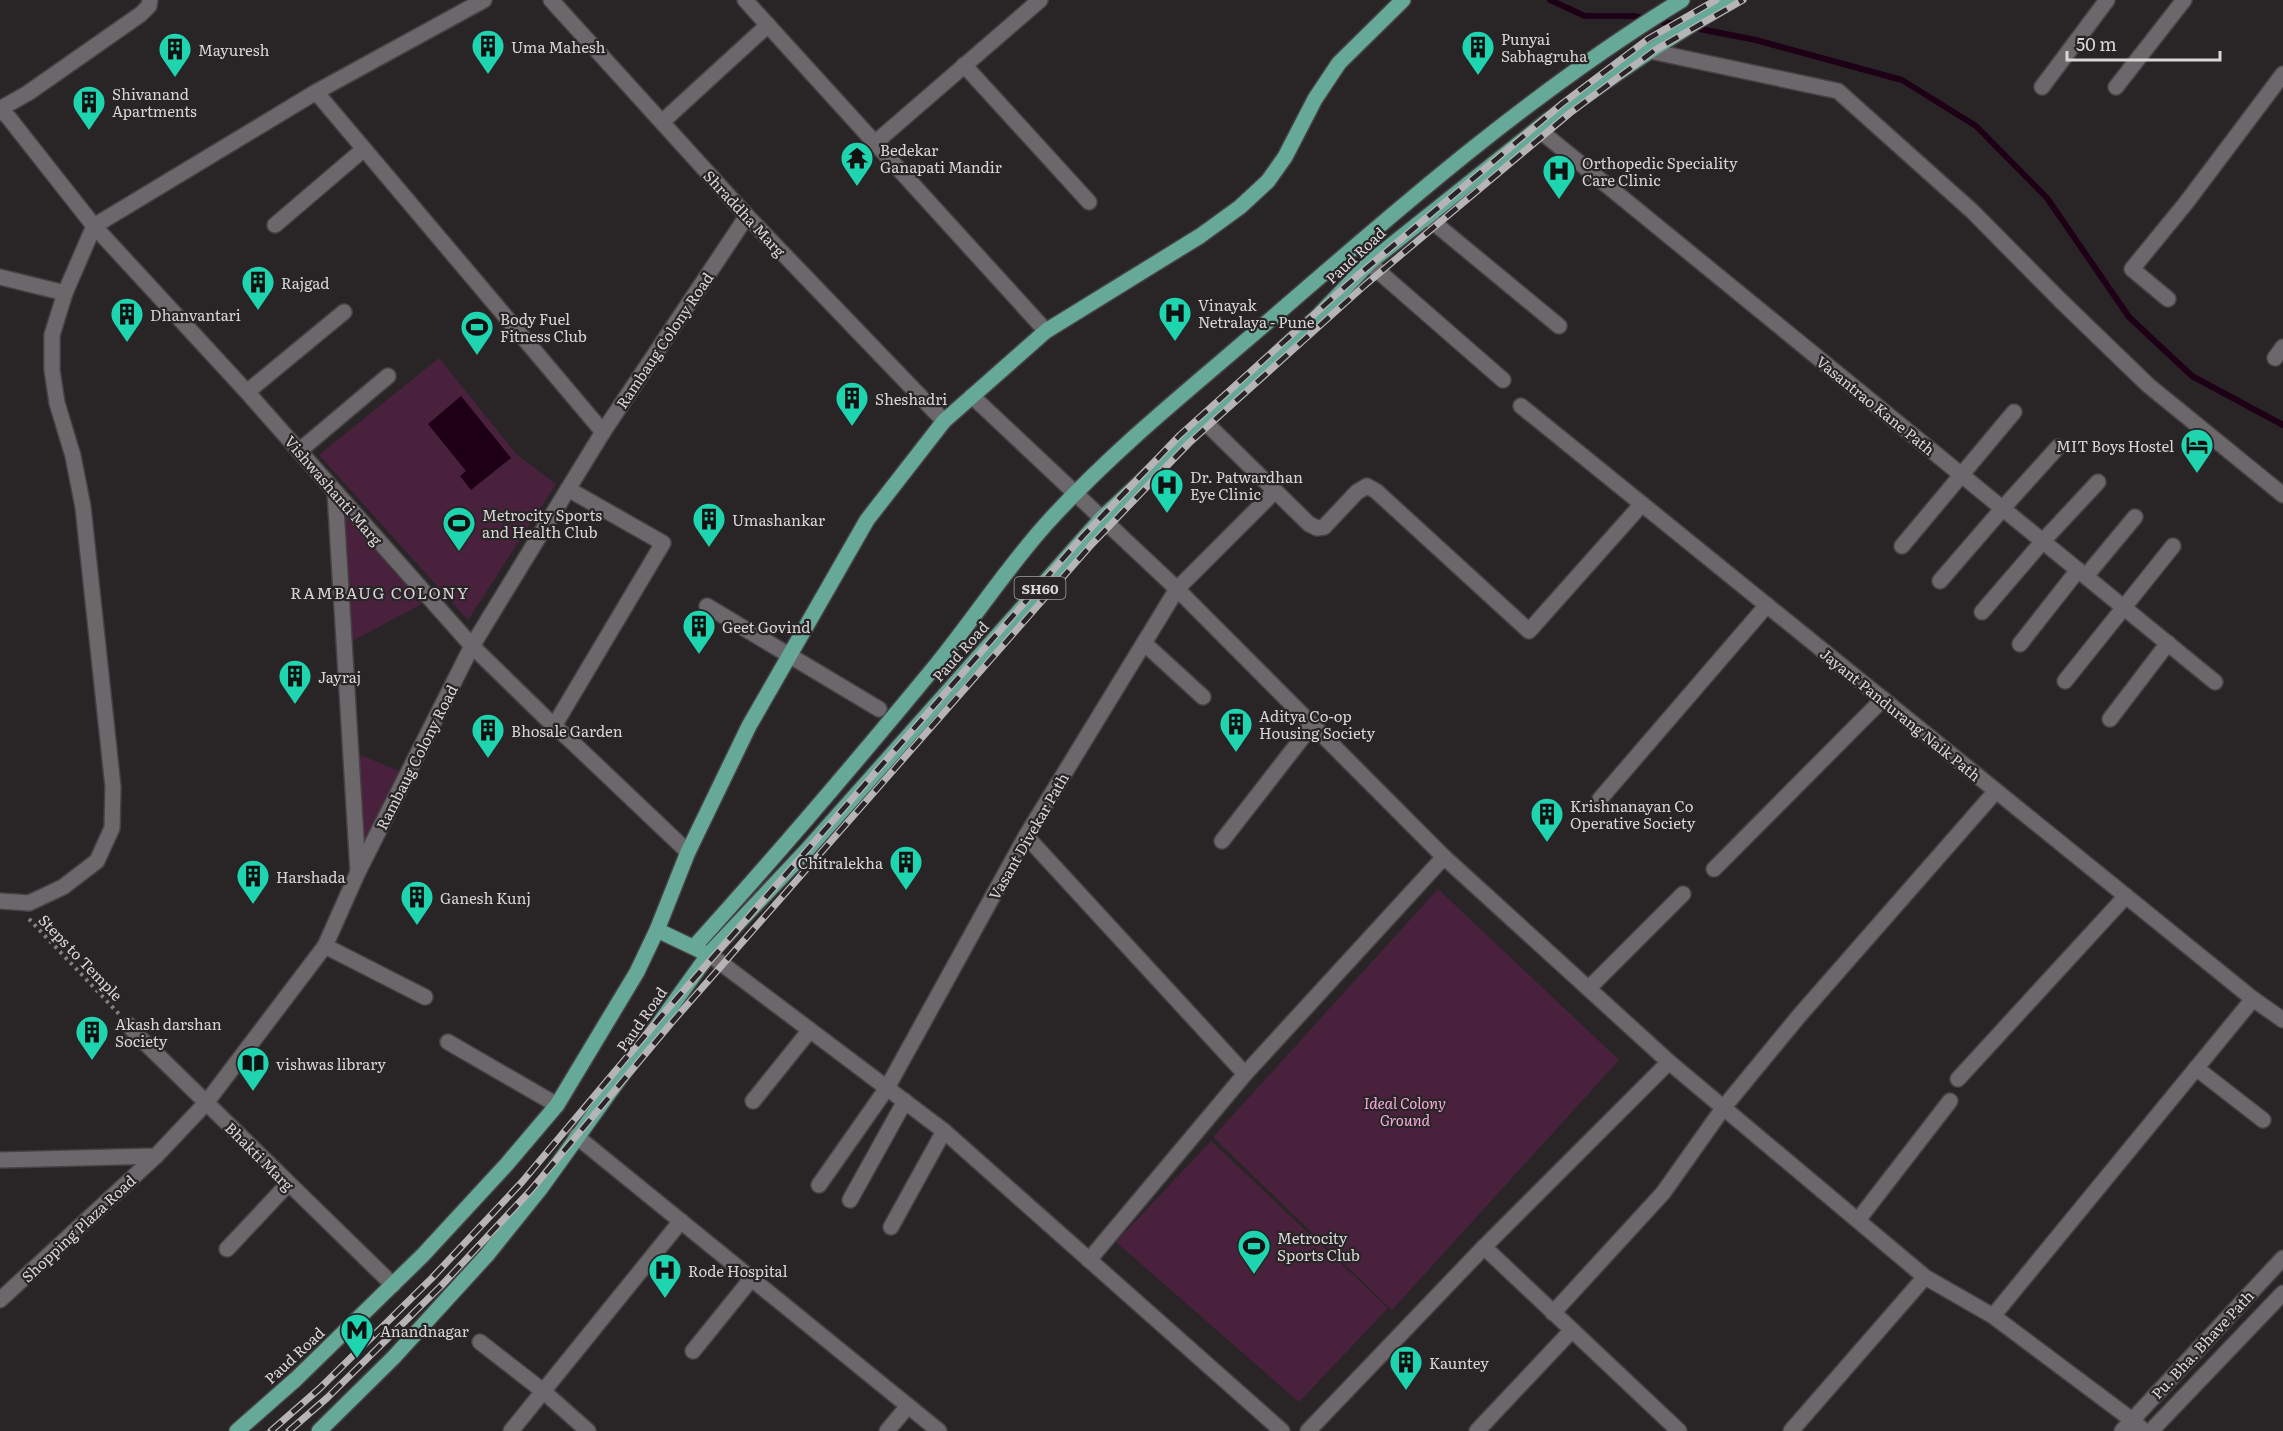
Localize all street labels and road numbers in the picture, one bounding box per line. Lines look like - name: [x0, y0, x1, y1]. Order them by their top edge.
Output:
- street label: Shraddha Marg: [699, 164, 792, 262]
- street label: Paud Road: [1320, 221, 1390, 289]
- street label: Rambaug Colony Road: [610, 267, 718, 413]
- street label: Vasantrao Kane Path: [1812, 350, 1940, 460]
- street label: Vishwashanti Marg: [280, 430, 389, 550]
- road number: SH60: [1014, 577, 1066, 599]
- street label: Paud Road: [926, 616, 994, 686]
- street label: Jayant Pandurang Naik Path: [1816, 642, 1986, 786]
- street label: Rambaug Colony Road: [369, 680, 463, 834]
- street label: Vasant Divekar Path: [982, 768, 1074, 904]
- street label: Steps to Temple: [34, 908, 129, 1006]
- street label: Paud Road: [610, 982, 672, 1056]
- street label: Bhakti Marg: [220, 1116, 300, 1196]
- street label: Shopping Plaza Road: [16, 1169, 140, 1287]
- street label: Pu. Bha. Bhave Path: [2145, 1284, 2259, 1404]
- street label: Paud Road: [259, 1321, 329, 1389]

